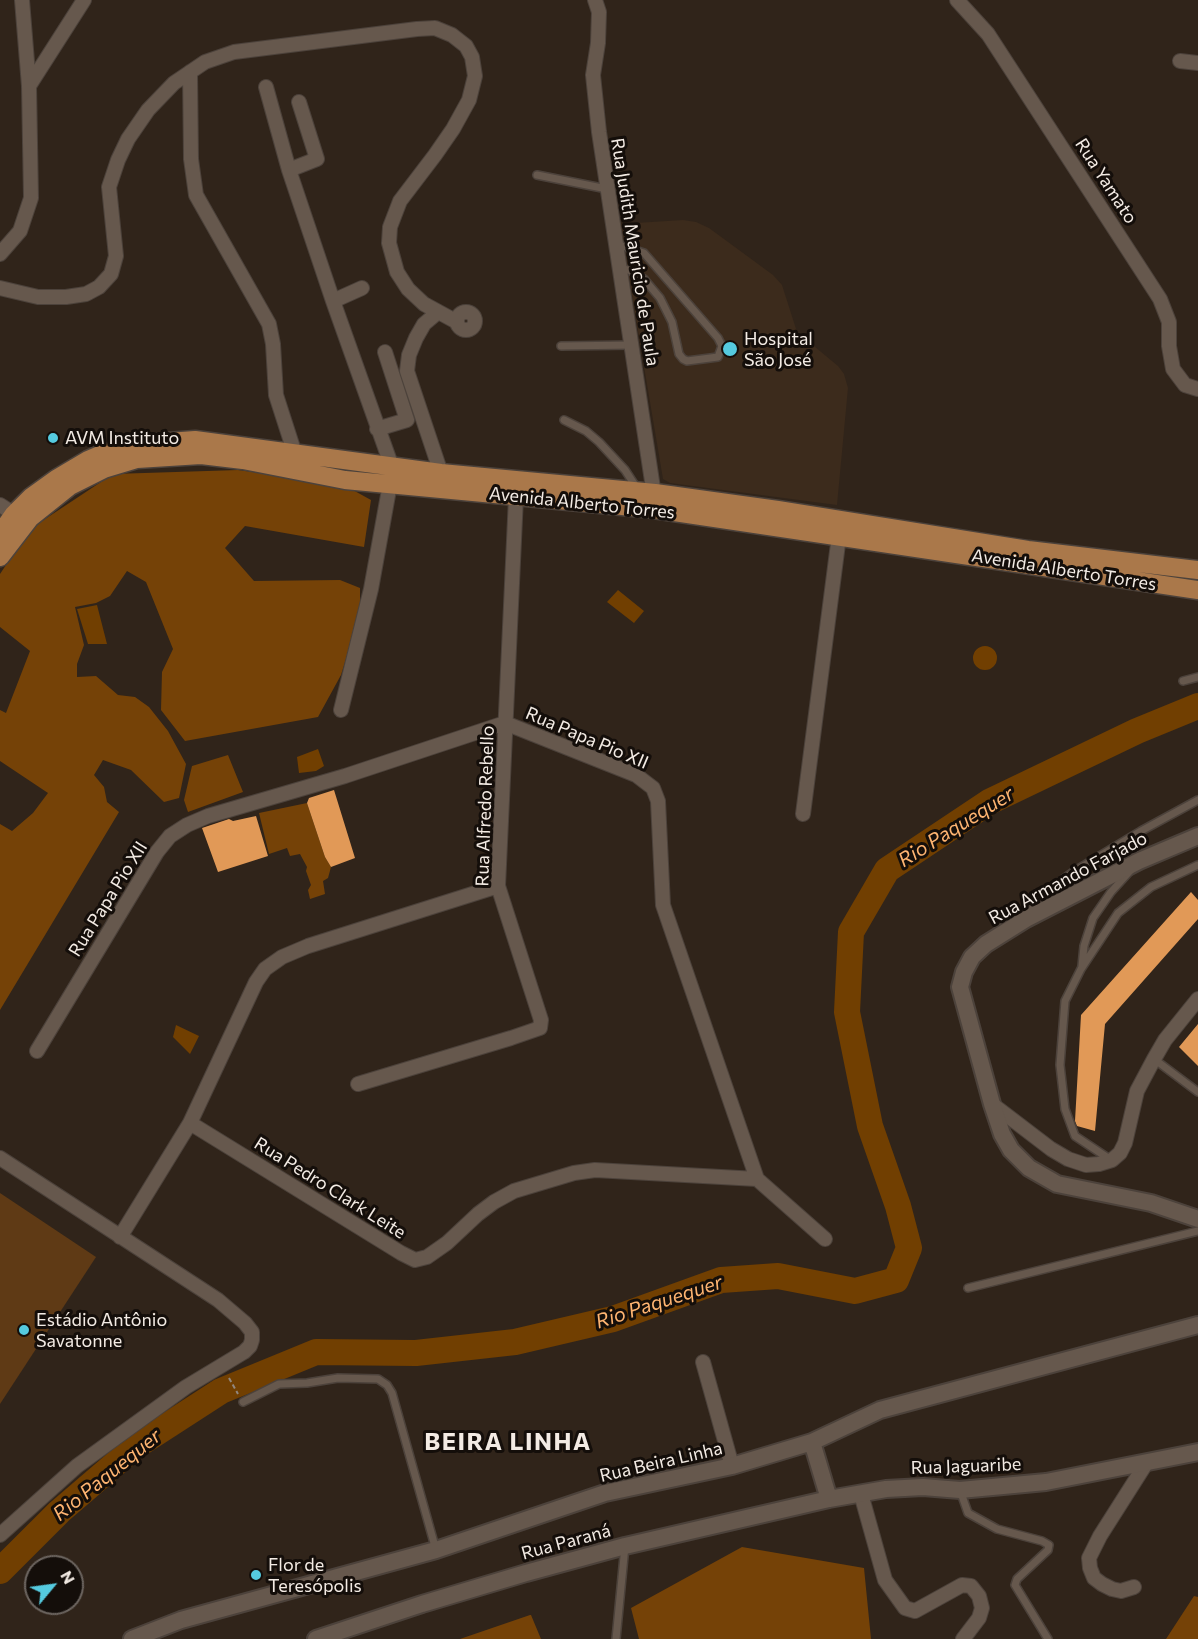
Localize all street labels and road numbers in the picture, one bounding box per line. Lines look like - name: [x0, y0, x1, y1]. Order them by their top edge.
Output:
- street label: Rua Yamato: [1070, 134, 1142, 228]
- street label: Rua Judith Mauricio de Paula: [606, 136, 664, 368]
- street label: Avenida Alberto Torres: [488, 482, 676, 524]
- street label: Avenida Alberto Torres: [970, 545, 1158, 595]
- street label: Rua Papa Pio XII: [522, 702, 652, 774]
- street label: Rua Alfredo Rebello: [471, 725, 499, 887]
- street label: Rua Armando Farjado: [985, 827, 1151, 929]
- street label: Rua Papa Pio XII: [64, 838, 152, 960]
- street label: Rua Pedro Clark Leite: [250, 1133, 410, 1243]
- street label: Rua Beira Linha: [597, 1437, 725, 1487]
- street label: Rua Jaguaribe: [910, 1453, 1022, 1479]
- street label: Rua Paraná: [519, 1520, 613, 1564]

